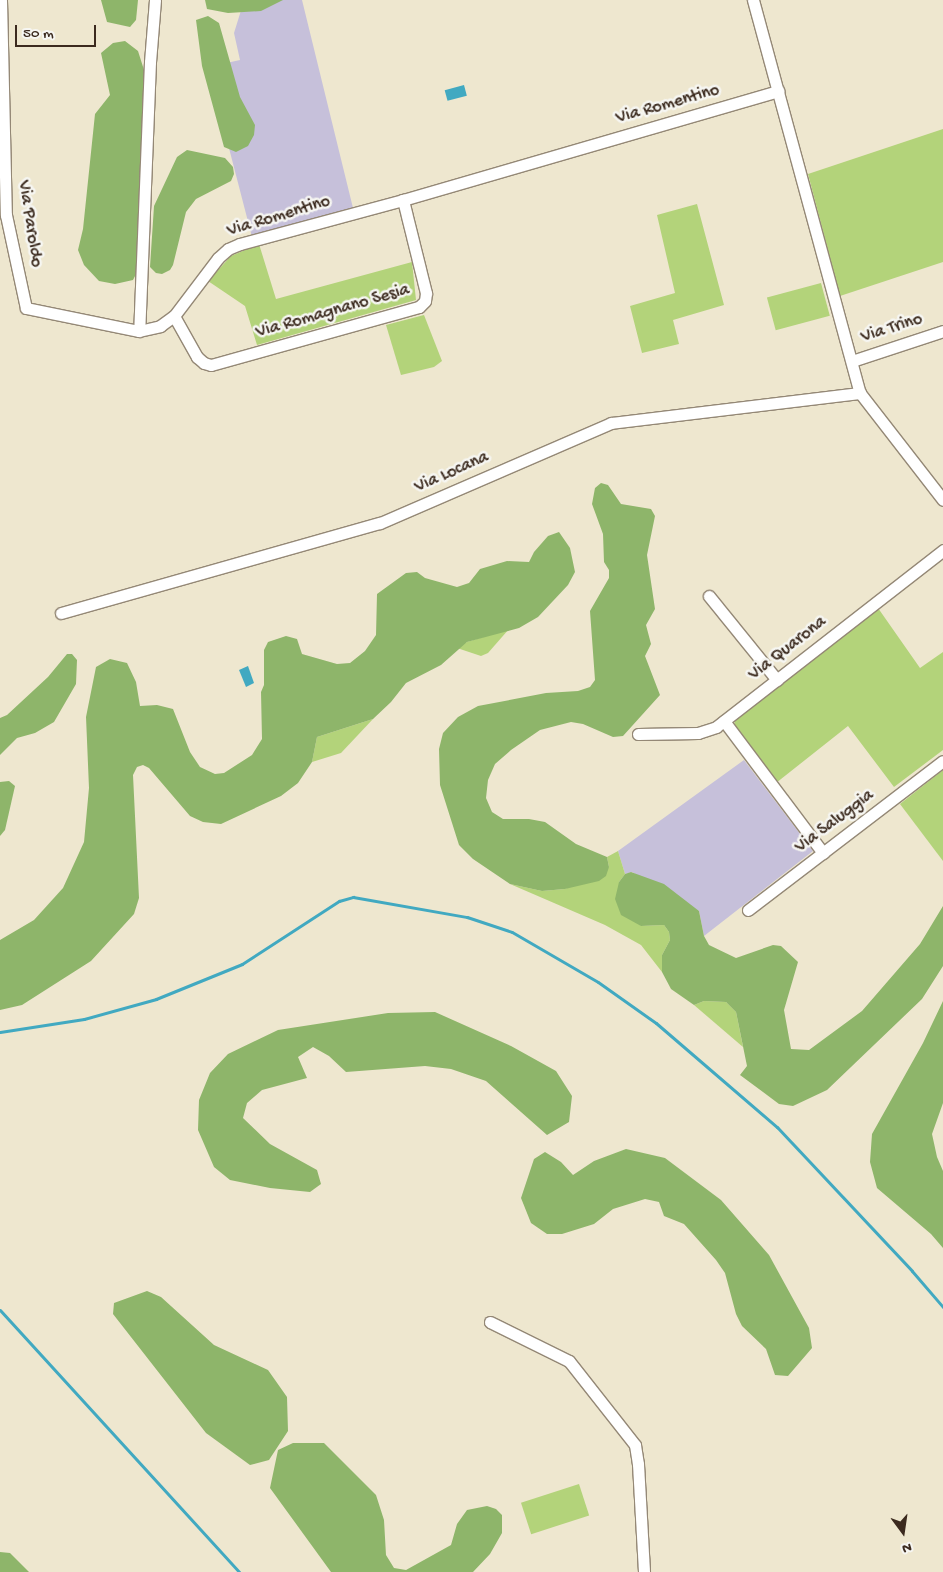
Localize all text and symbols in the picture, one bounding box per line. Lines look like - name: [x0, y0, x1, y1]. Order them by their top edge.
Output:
- scale bar: [18, 15, 99, 47]
- text: 50 m: [23, 25, 54, 43]
- street label: Via Romentino: [614, 80, 722, 130]
- street label: Via Paroldo: [11, 179, 47, 269]
- street label: Via Romentino: [225, 191, 333, 243]
- street label: Via Romagnano Sesia: [254, 280, 412, 344]
- street label: Via Trino: [859, 309, 925, 349]
- street label: Via Locana: [412, 447, 492, 499]
- street label: Via Quarona: [745, 612, 831, 686]
- street label: Via Saluggia: [791, 785, 879, 859]
- north arrow: [878, 1507, 928, 1557]
- text: N: [900, 1538, 913, 1556]

